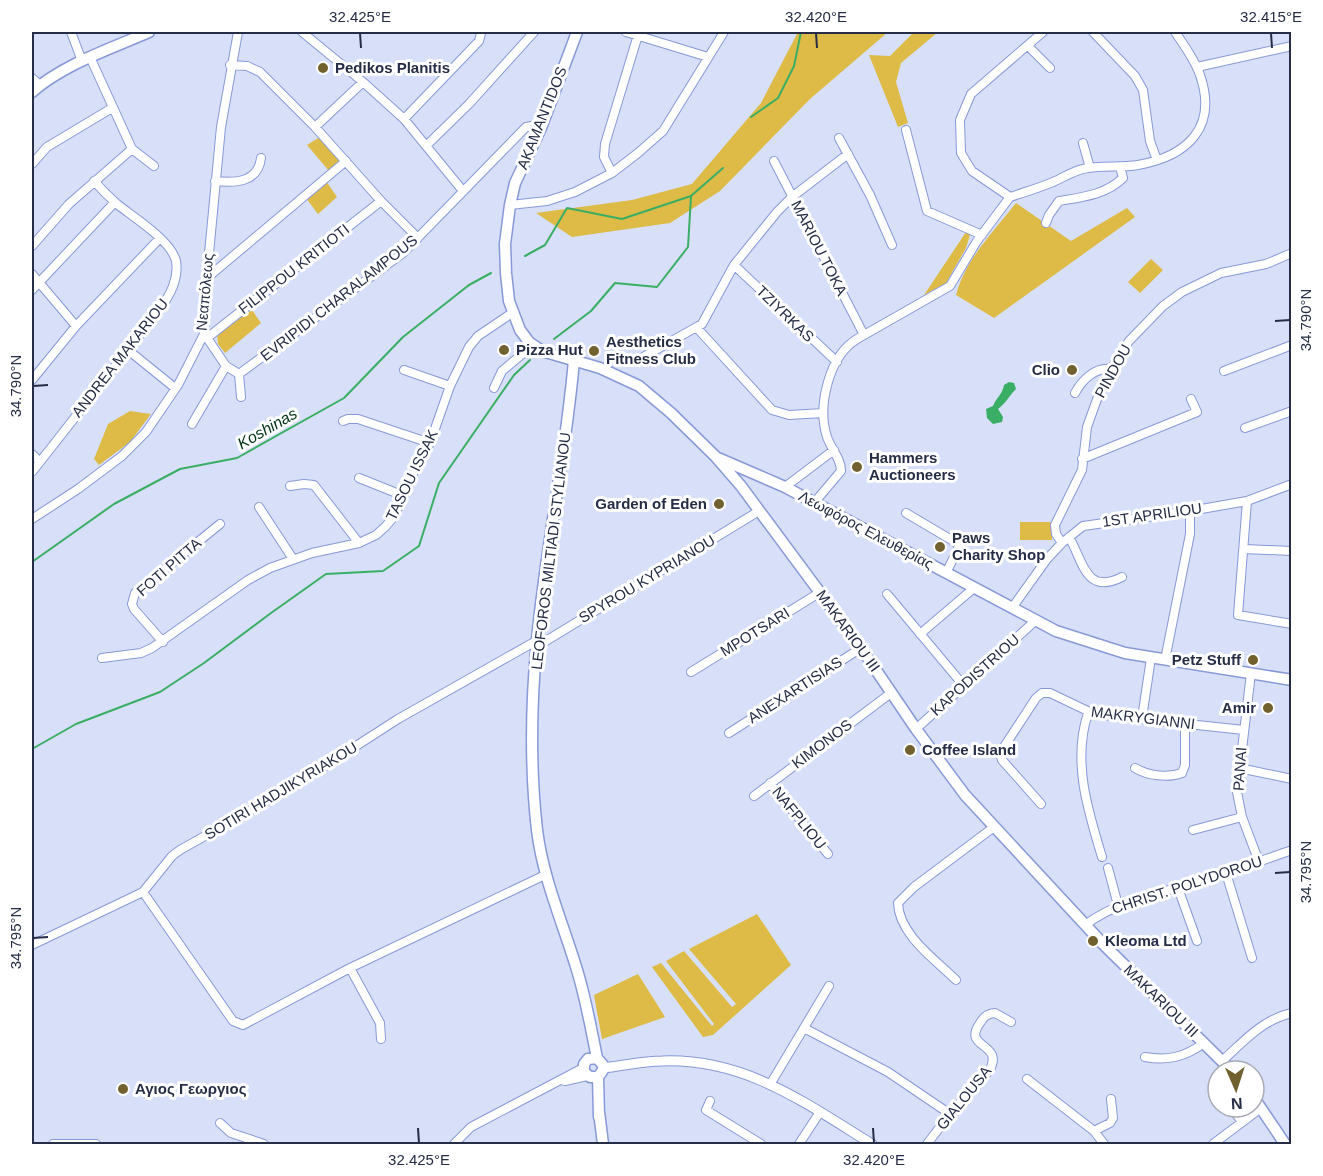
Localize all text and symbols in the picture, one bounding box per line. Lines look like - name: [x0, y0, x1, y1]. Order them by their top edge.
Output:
- text: 32.425°E: [329, 8, 391, 25]
- text: 32.420°E: [785, 8, 847, 25]
- text: 32.415°E: [1240, 8, 1302, 25]
- place label: Pedikos Planitis: [335, 59, 450, 76]
- marker: Pedikos Planitis: [316, 61, 330, 75]
- street label: AKAMANTIDOS: [513, 64, 570, 172]
- street label: MARIOU TOKA: [788, 197, 851, 298]
- street label: FILIPPOU KRITIOTI: [235, 220, 352, 317]
- street label: EVRIPIDI CHARALAMPOUS: [257, 231, 420, 364]
- street label: Νεαπόλεως: [193, 252, 216, 331]
- street label: TZIYRKAS: [753, 282, 818, 345]
- text: 34.790°N: [1297, 289, 1314, 351]
- street label: ANDREA MAKARIOU: [68, 295, 171, 420]
- place label: Aesthetics Fitness Club: [606, 333, 696, 367]
- place label: Pizza Hut: [516, 341, 583, 358]
- street label: PINDOU: [1091, 341, 1134, 400]
- marker: Pizza Hut: [497, 343, 511, 357]
- marker: Aesthetics Fitness Club: [587, 344, 601, 358]
- text: 34.790°N: [7, 355, 24, 417]
- place label: Clio: [1032, 361, 1060, 378]
- marker: Clio: [1065, 363, 1079, 377]
- water label: Koshinas: [234, 405, 300, 452]
- street label: TASOU ISSAK: [382, 427, 441, 523]
- street label: LEOFOROS MILTIADI STYLIANOU: [528, 431, 573, 671]
- place label: Hammers Auctioneers: [869, 449, 956, 483]
- marker: Hammers Auctioneers: [850, 460, 864, 474]
- street label: Λεωφόρος Ελευθερίας: [796, 487, 936, 572]
- place label: Garden of Eden: [595, 495, 707, 512]
- marker: Garden of Eden: [712, 497, 726, 511]
- street label: 1ST APRILIOU: [1101, 499, 1203, 530]
- place label: Paws Charity Shop: [952, 529, 1045, 563]
- street label: SPYROU KYPRIANOU: [576, 531, 718, 626]
- street label: FOTI PITTA: [133, 534, 204, 599]
- marker: Paws Charity Shop: [933, 540, 947, 554]
- street label: MAKARIOU III: [813, 587, 884, 675]
- street label: MPOTSARI: [717, 604, 792, 660]
- street label: KAPODISTRIOU: [927, 630, 1022, 719]
- place label: Petz Stuff: [1172, 651, 1242, 668]
- street label: ANEXARTISIAS: [744, 653, 845, 726]
- marker: Petz Stuff: [1246, 653, 1260, 667]
- place label: Amir: [1222, 699, 1256, 716]
- marker: Amir: [1261, 701, 1275, 715]
- street label: MAKRYGIANNI: [1090, 703, 1196, 732]
- street label: KIMONOS: [788, 715, 855, 772]
- street label: SOTIRI HADJIKYRIAKOU: [201, 738, 360, 843]
- place label: Coffee Island: [922, 741, 1016, 758]
- marker: Coffee Island: [903, 743, 917, 757]
- street label: PANAI: [1229, 746, 1250, 791]
- street label: NAFPLIOU: [769, 783, 830, 852]
- text: 34.795°N: [1297, 841, 1314, 903]
- street label: CHRIST. POLYDOROU: [1109, 852, 1264, 917]
- text: 34.795°N: [7, 907, 24, 969]
- place label: Kleoma Ltd: [1105, 932, 1187, 949]
- marker: Kleoma Ltd: [1086, 934, 1100, 948]
- street label: MAKARIOU III: [1121, 961, 1202, 1040]
- north arrow: [1206, 1059, 1266, 1119]
- street label: GIALOUSA: [933, 1063, 994, 1133]
- place label: Αγιος Γεωργιος: [135, 1080, 247, 1097]
- marker: Αγιος Γεωργιος: [116, 1082, 130, 1096]
- text: N: [1231, 1095, 1243, 1112]
- text: 32.425°E: [388, 1151, 450, 1168]
- text: 32.420°E: [843, 1151, 905, 1168]

